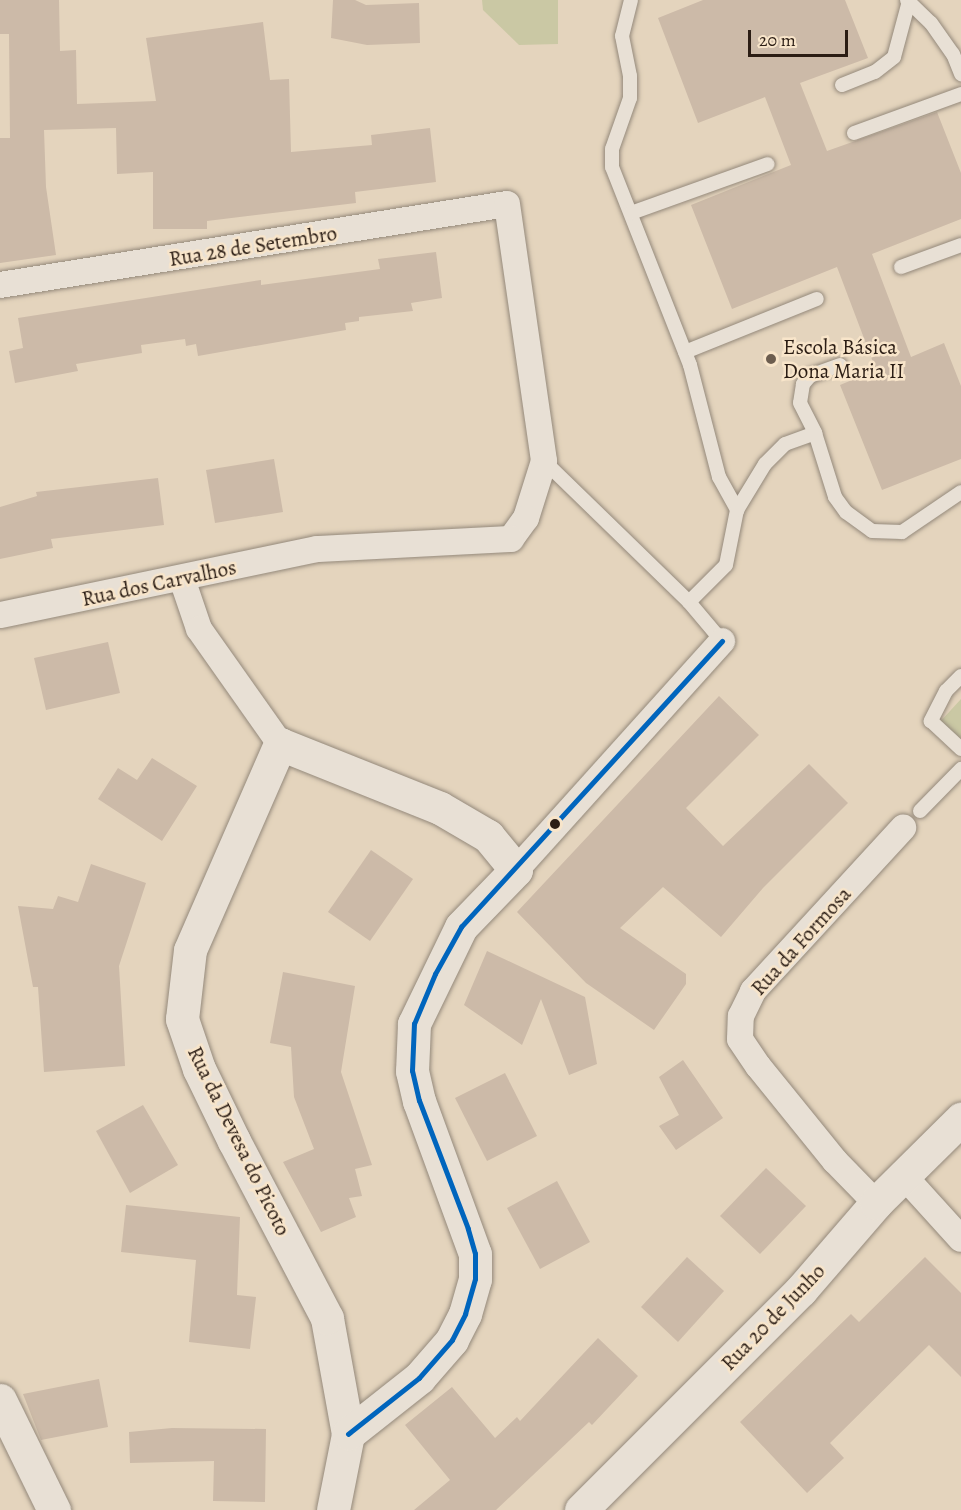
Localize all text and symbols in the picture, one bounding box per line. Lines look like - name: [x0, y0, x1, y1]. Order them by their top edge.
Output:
- scale bar: [751, 18, 852, 56]
- text: 20 m: [759, 28, 796, 52]
- street label: Rua 28 de Setembro: [167, 220, 339, 272]
- place label: Escola Básica Dona Maria II: [783, 334, 904, 384]
- marker: Escola Básica Dona Maria II: [764, 352, 778, 366]
- street label: Rua dos Carvalhos: [80, 554, 238, 612]
- unlabelled marker: [549, 818, 561, 830]
- street label: Rua da Formosa: [746, 882, 856, 1000]
- street label: Rua da Devesa do Picoto: [182, 1042, 296, 1240]
- street label: Rua 20 de Junho: [716, 1258, 830, 1376]

